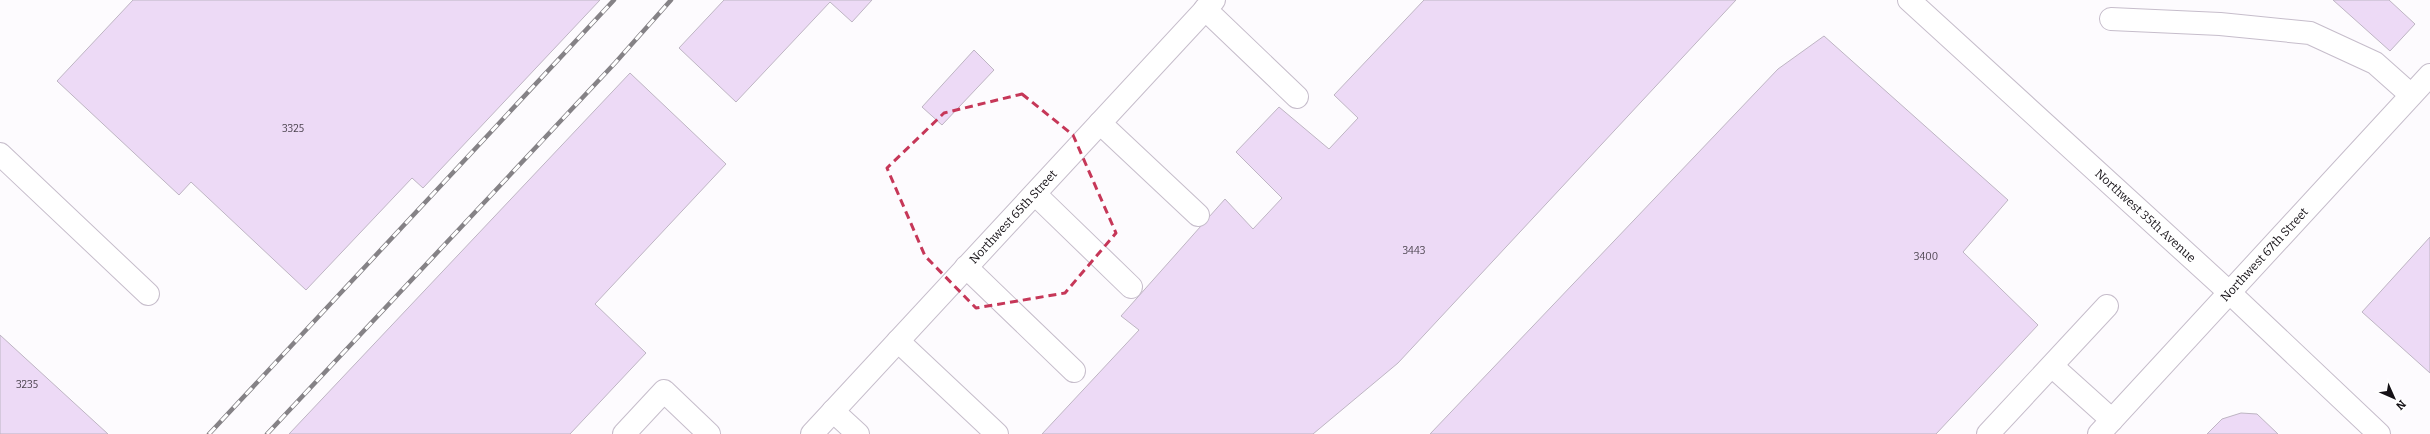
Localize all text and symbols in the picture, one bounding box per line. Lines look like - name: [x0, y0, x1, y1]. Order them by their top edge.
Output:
- house number: 3325: [282, 123, 304, 135]
- street label: Northwest 35th Avenue: [2092, 166, 2198, 265]
- street label: Northwest 65th Street: [966, 167, 1060, 267]
- street label: Northwest 67th Street: [2218, 204, 2311, 304]
- house number: 3443: [1402, 245, 1426, 257]
- house number: 3400: [1914, 251, 1938, 263]
- north arrow: [2374, 378, 2414, 418]
- house number: 3235: [16, 379, 38, 391]
- text: N: [2393, 397, 2408, 413]

